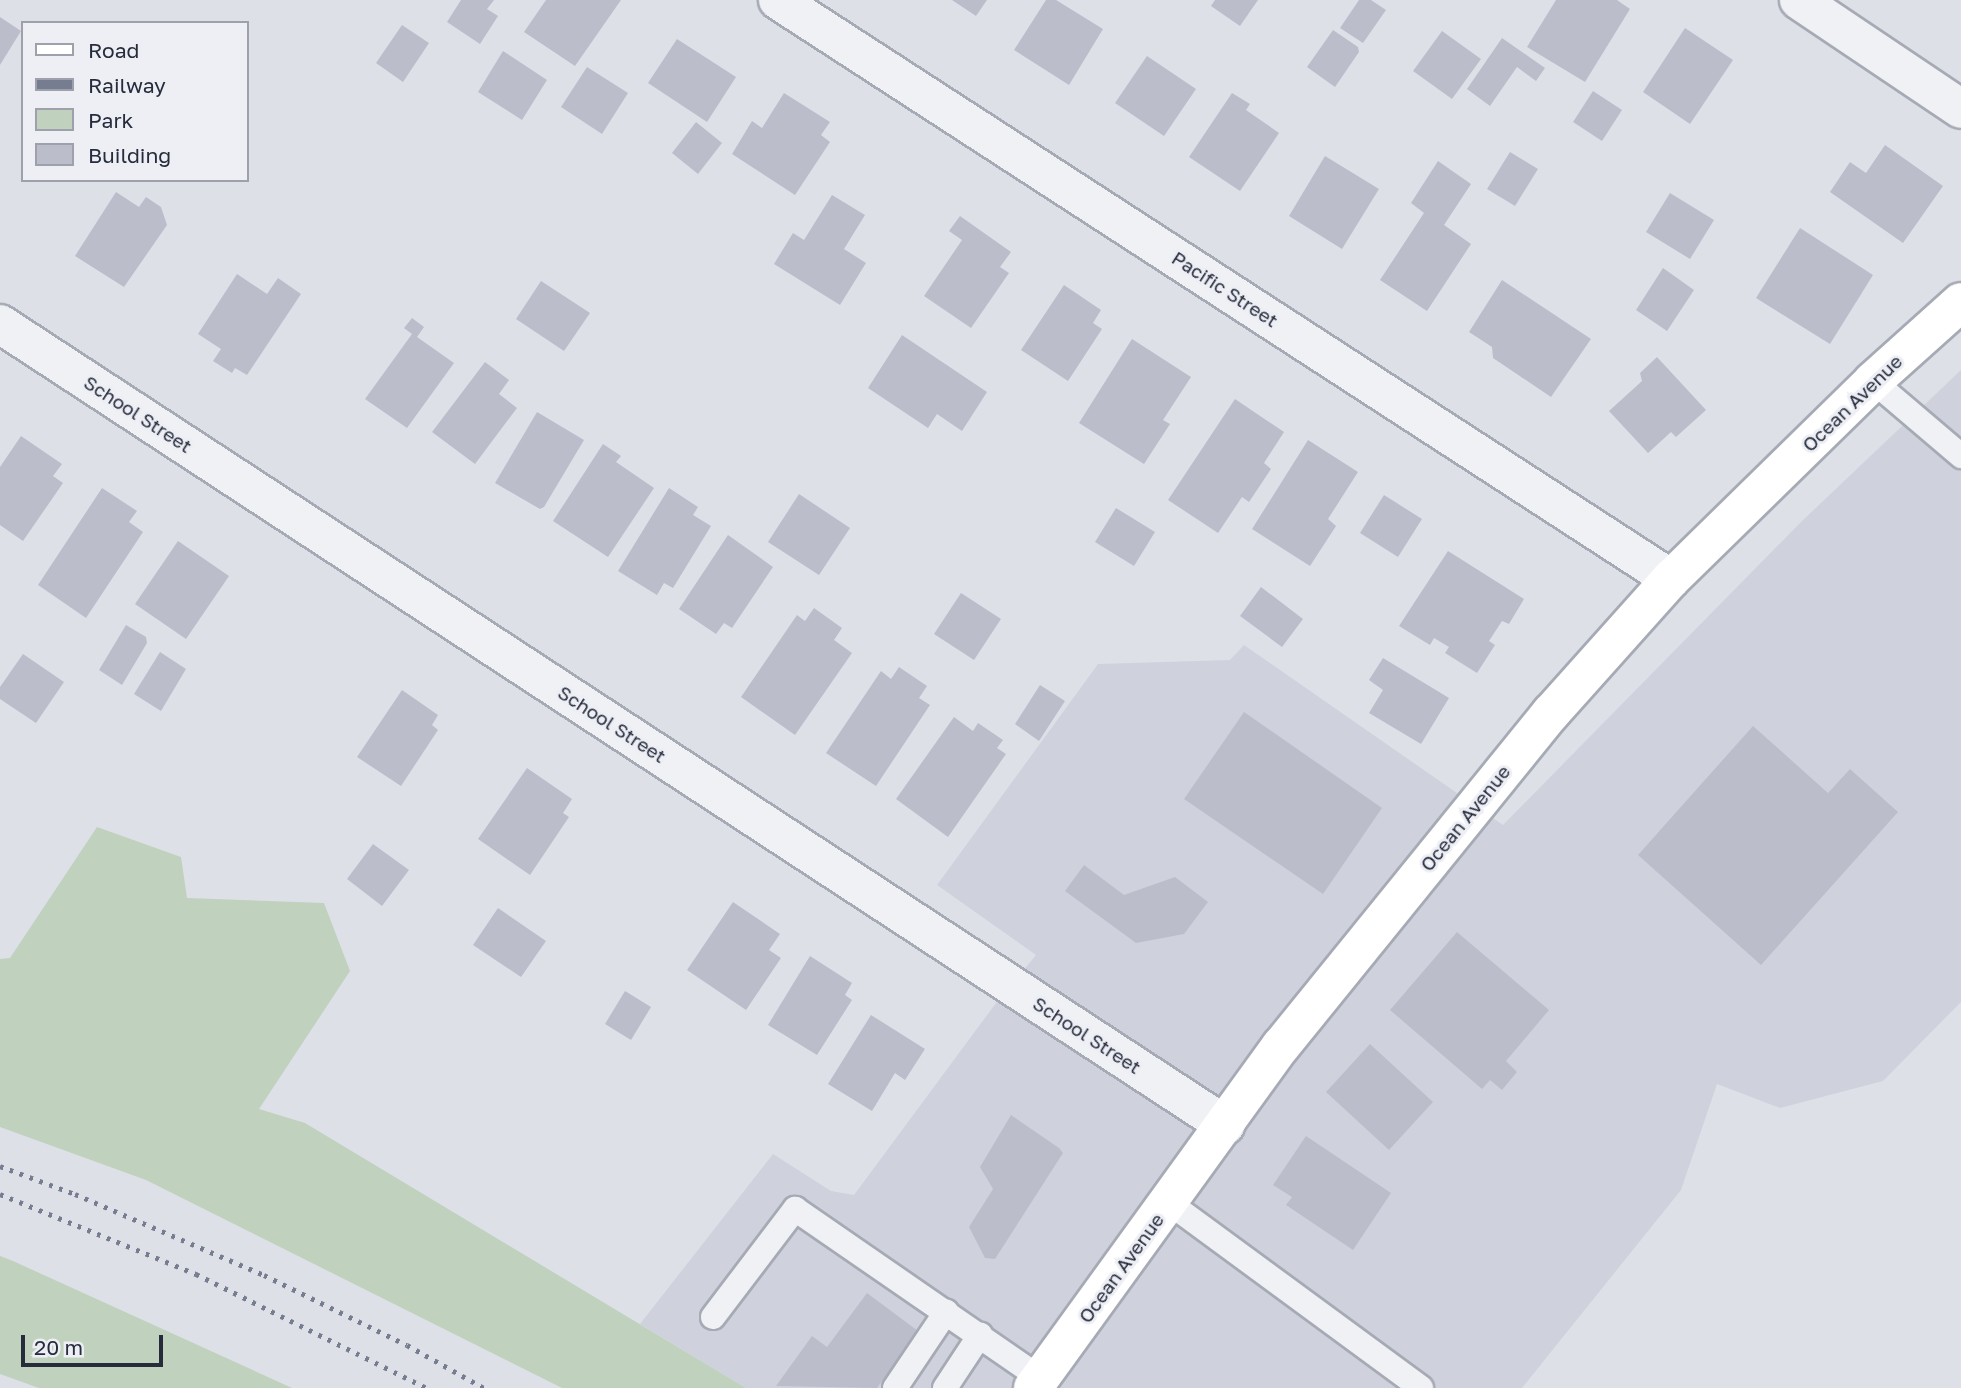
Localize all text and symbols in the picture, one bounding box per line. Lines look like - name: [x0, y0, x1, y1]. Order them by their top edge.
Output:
- legend: [21, 21, 248, 182]
- text: Road: [88, 37, 139, 63]
- text: Railway: [88, 72, 166, 98]
- text: Park: [88, 107, 133, 133]
- text: Building: [88, 142, 171, 168]
- street label: Pacific Street: [1168, 246, 1282, 332]
- street label: Ocean Avenue: [1797, 350, 1907, 456]
- street label: School Street: [80, 371, 196, 457]
- street label: School Street: [554, 681, 670, 767]
- street label: Ocean Avenue: [1415, 760, 1515, 876]
- street label: School Street: [1029, 992, 1145, 1078]
- street label: Ocean Avenue: [1074, 1209, 1168, 1327]
- scale bar: [24, 1322, 166, 1366]
- text: 20 m: [34, 1334, 83, 1360]

